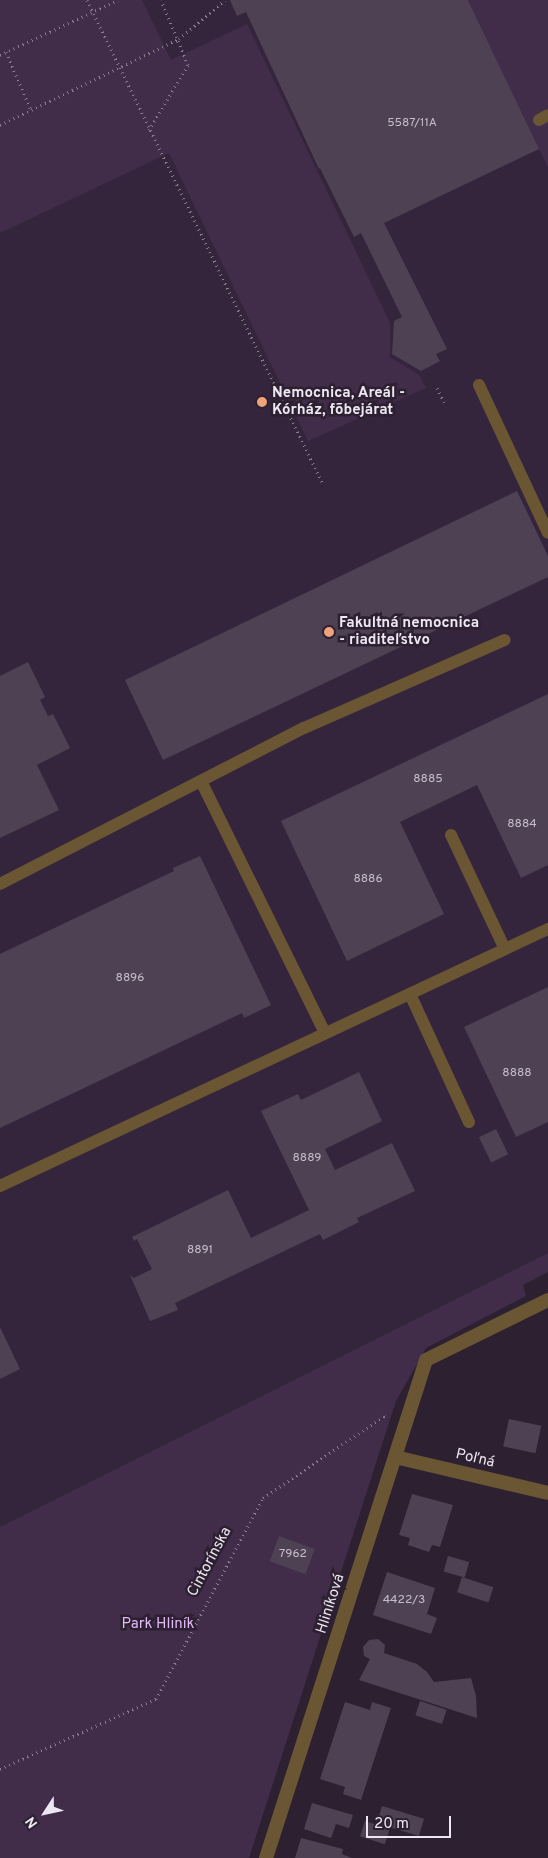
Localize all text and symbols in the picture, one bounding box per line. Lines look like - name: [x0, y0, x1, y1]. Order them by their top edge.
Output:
- house number: 5587/11A: [387, 117, 437, 131]
- place label: Nemocnica, Areál - Kórház, fõbejárat: [272, 384, 406, 419]
- marker: Nemocnica, Areál - Kórház, fõbejárat: [256, 396, 268, 408]
- place label: Fakultná nemocnica - riaditeľstvo: [339, 614, 479, 649]
- marker: Fakultná nemocnica - riaditeľstvo: [323, 626, 335, 638]
- house number: 8885: [413, 773, 443, 787]
- house number: 8884: [507, 818, 537, 832]
- house number: 8886: [353, 873, 383, 887]
- house number: 8896: [116, 972, 144, 986]
- house number: 8888: [502, 1067, 532, 1081]
- house number: 8889: [293, 1152, 321, 1166]
- house number: 8891: [187, 1244, 213, 1258]
- street label: Poľná: [454, 1446, 496, 1472]
- street label: Cintorínska: [184, 1524, 236, 1600]
- house number: 7962: [279, 1548, 307, 1562]
- street label: Hliníková: [313, 1572, 349, 1636]
- house number: 4422/3: [383, 1594, 425, 1608]
- park label: Park Hliník: [122, 1616, 194, 1634]
- north arrow: [20, 1788, 70, 1838]
- scale bar: [368, 1806, 453, 1838]
- text: N: [22, 1813, 42, 1831]
- text: 20 m: [374, 1815, 409, 1834]

